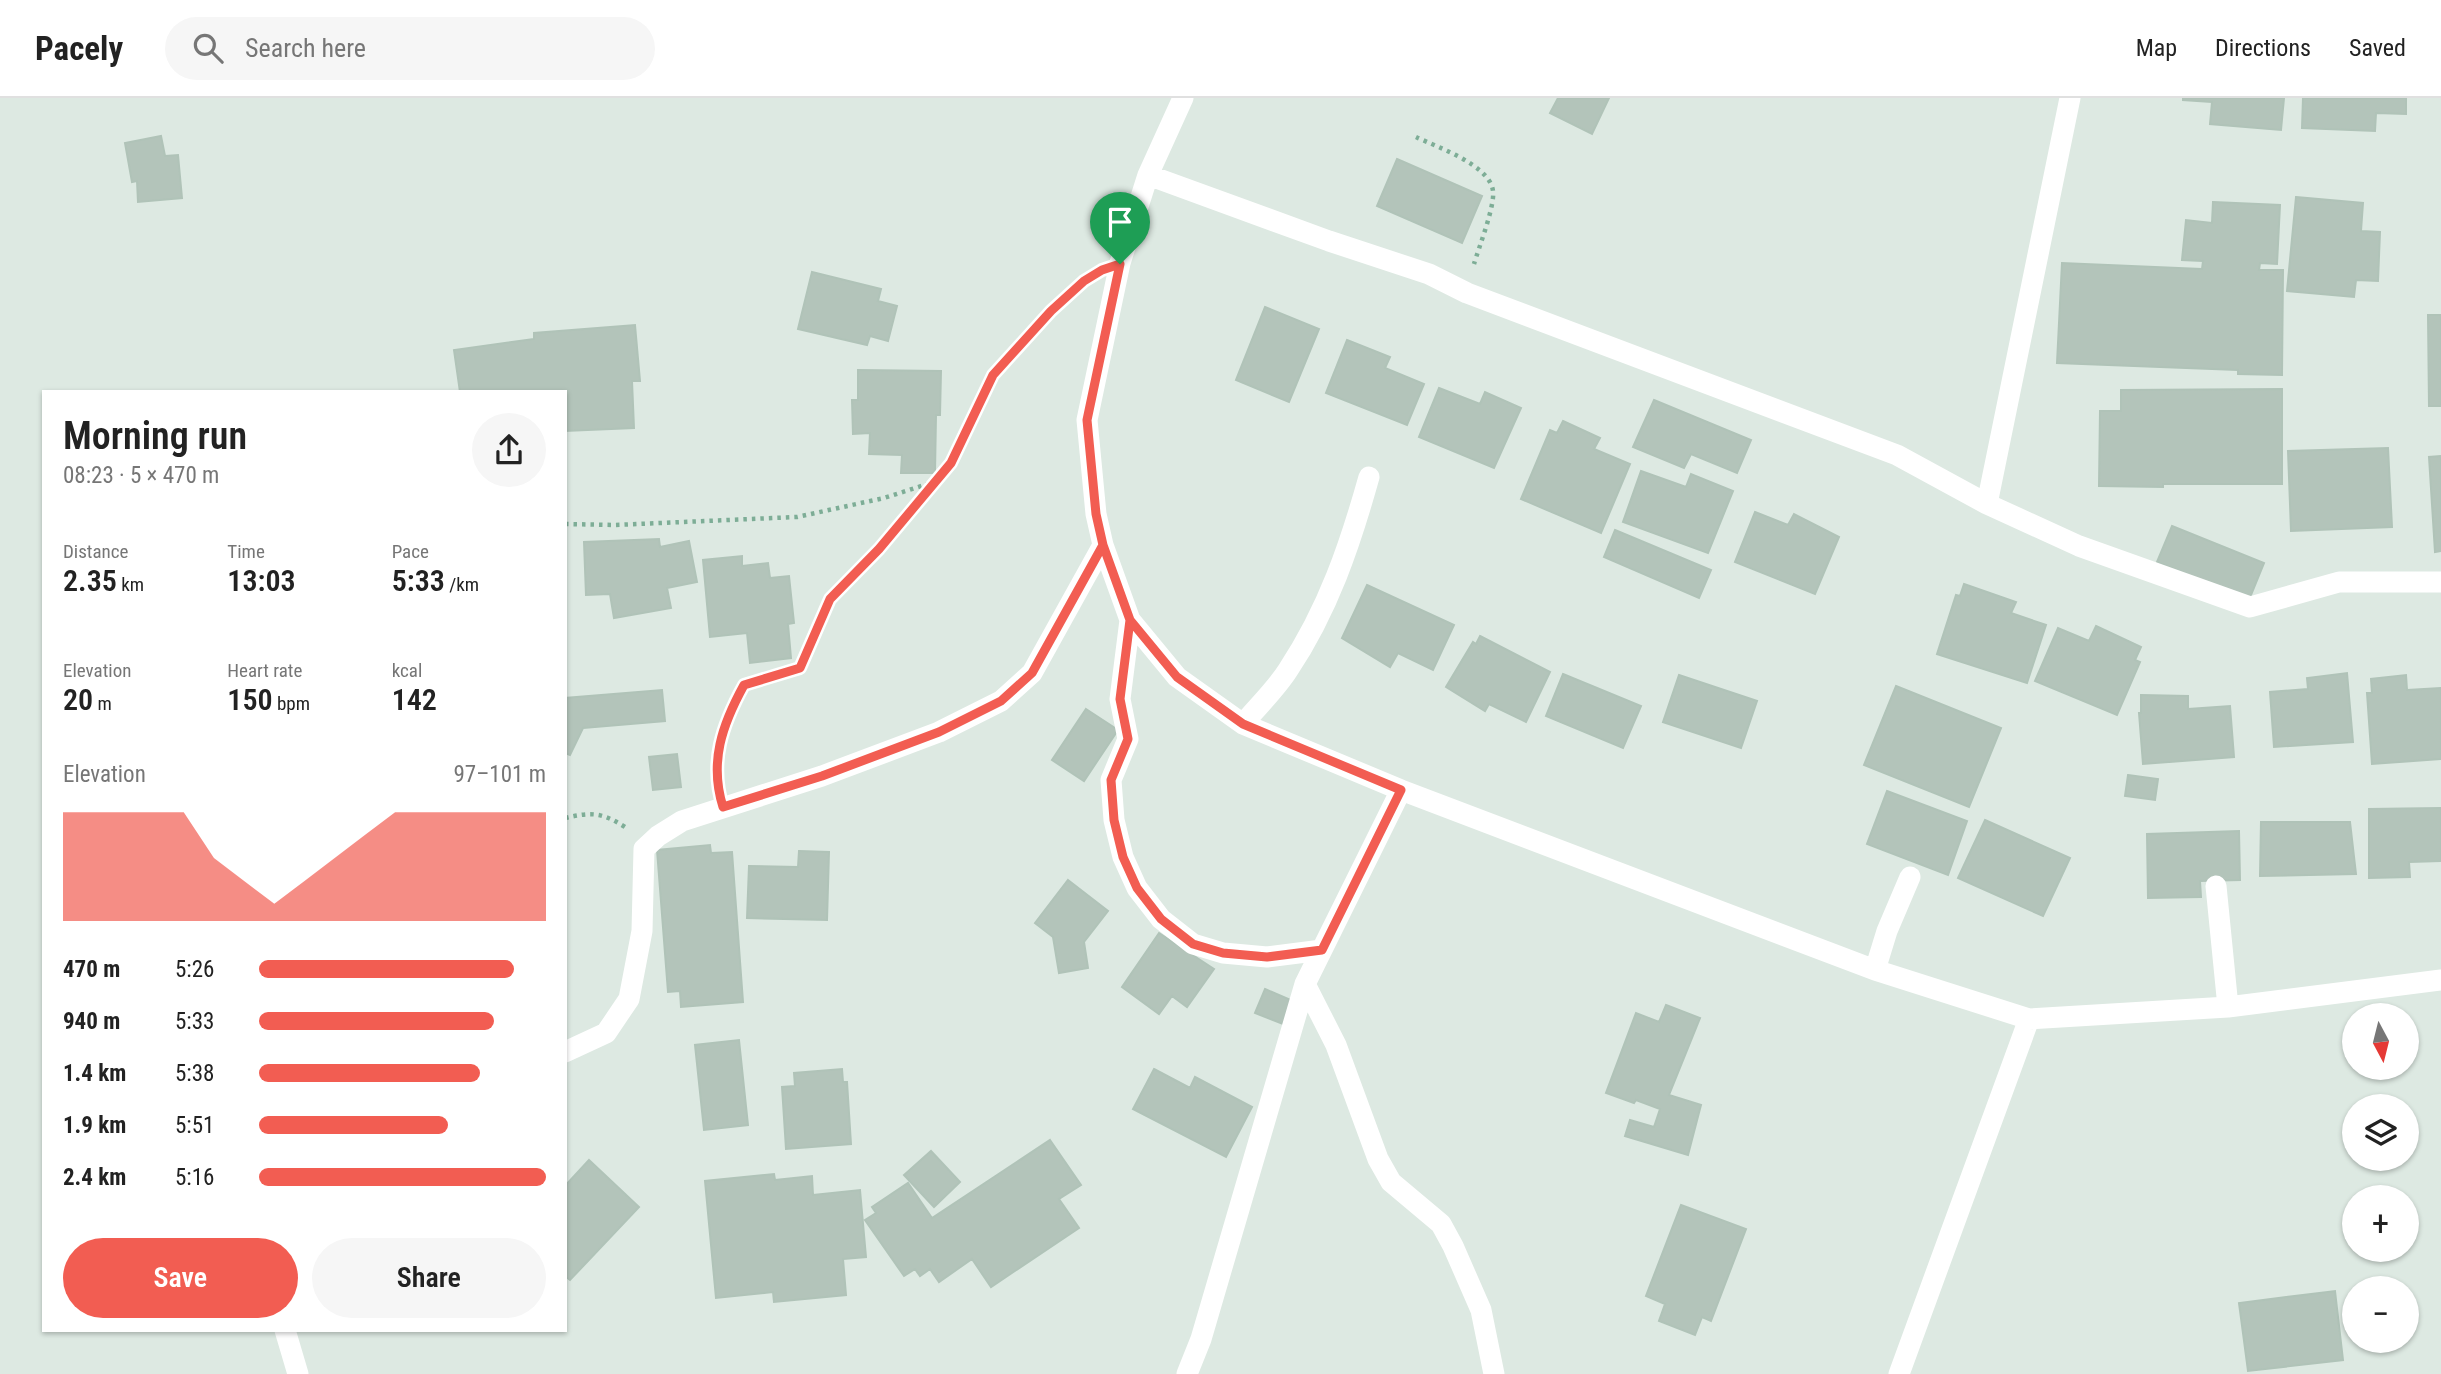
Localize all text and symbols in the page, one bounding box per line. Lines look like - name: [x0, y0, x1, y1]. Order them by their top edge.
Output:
- search box: [165, 17, 655, 80]
- text: Pacely: [35, 29, 123, 68]
- icon: search: [189, 29, 227, 67]
- text: Search here: [245, 33, 366, 63]
- text: Map: [2136, 34, 2177, 62]
- text: Directions: [2215, 34, 2311, 62]
- text: Saved: [2349, 34, 2406, 62]
- pin: [1090, 192, 1150, 264]
- icon: arrive: [1101, 203, 1139, 241]
- button: share: [472, 413, 546, 487]
- text: Morning run: [63, 414, 247, 458]
- text: 08:23 · 5 × 470 m: [63, 462, 219, 489]
- text: Distance: [63, 540, 128, 563]
- text: Time: [227, 540, 265, 563]
- text: Pace: [392, 540, 429, 563]
- text: 2.35: [63, 563, 117, 598]
- text: 13:03: [227, 563, 296, 598]
- text: 5:33: [392, 563, 445, 598]
- text: km: [117, 573, 144, 596]
- text: /km: [445, 573, 479, 596]
- text: Elevation: [63, 659, 131, 682]
- text: Heart rate: [227, 659, 302, 682]
- text: kcal: [392, 659, 422, 682]
- text: 20: [63, 682, 93, 717]
- text: 150: [227, 682, 273, 717]
- text: 142: [392, 682, 437, 717]
- text: m: [93, 692, 112, 715]
- text: bpm: [273, 692, 310, 715]
- text: Elevation: [63, 761, 146, 788]
- text: 97–101 m: [453, 761, 546, 788]
- text: 470 m: [63, 956, 120, 983]
- text: 5:26: [175, 956, 214, 983]
- north arrow: [2342, 1003, 2418, 1080]
- map controls: [2342, 1003, 2419, 1353]
- text: 940 m: [63, 1008, 120, 1035]
- text: 5:33: [175, 1008, 214, 1035]
- text: 1.4 km: [63, 1060, 126, 1087]
- text: 5:38: [175, 1060, 214, 1087]
- button: layers: [2342, 1094, 2419, 1171]
- text: 1.9 km: [63, 1112, 126, 1139]
- text: 5:51: [175, 1112, 214, 1139]
- text: 2.4 km: [63, 1164, 126, 1191]
- text: 5:16: [175, 1164, 214, 1191]
- button: +: [2342, 1185, 2419, 1262]
- button: Save: [63, 1238, 298, 1318]
- button: Share: [312, 1238, 546, 1318]
- button: −: [2342, 1276, 2419, 1353]

